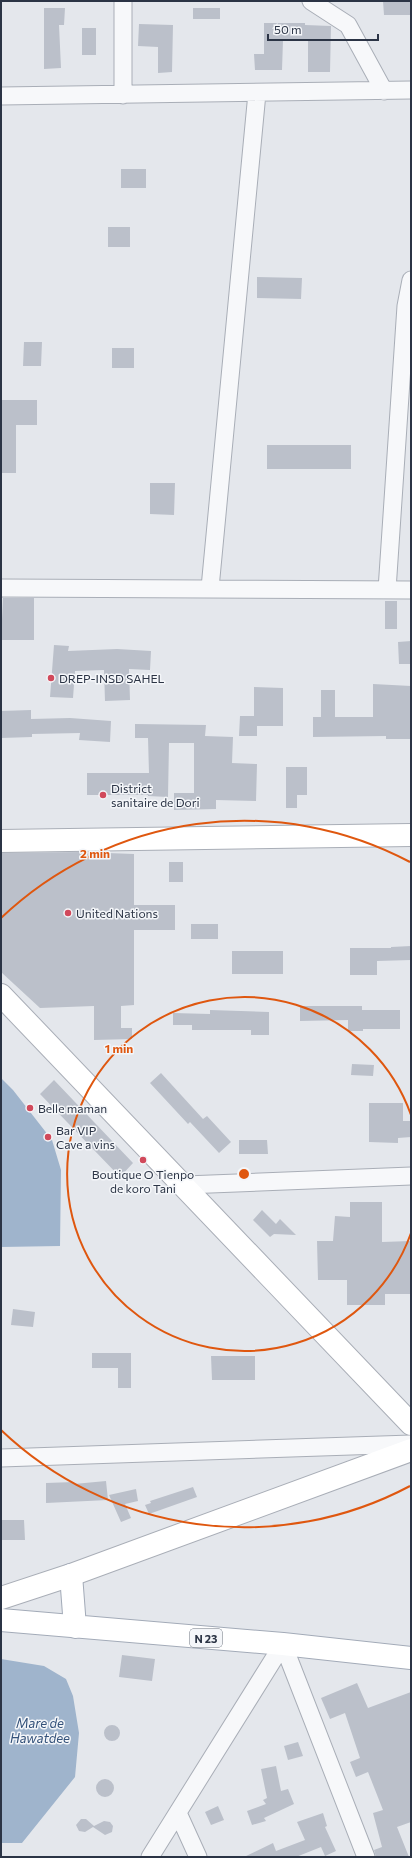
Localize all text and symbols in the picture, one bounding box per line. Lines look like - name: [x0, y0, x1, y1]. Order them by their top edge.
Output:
- scale bar: [268, 16, 378, 42]
- text: 50 m: [274, 22, 302, 36]
- place label: DREP-INSD SAHEL: [59, 671, 165, 685]
- marker: DREP-INSD SAHEL: [46, 673, 56, 683]
- place label: District sanitaire de Dori: [111, 781, 200, 809]
- marker: District sanitaire de Dori: [98, 790, 108, 800]
- text: 2 min: [80, 846, 110, 860]
- place label: United Nations: [76, 906, 158, 920]
- marker: United Nations: [63, 908, 73, 918]
- text: 1 min: [105, 1041, 133, 1055]
- place label: Belle maman: [38, 1101, 107, 1115]
- marker: Belle maman: [25, 1103, 35, 1113]
- place label: Bar VIP Cave a vins: [56, 1123, 115, 1151]
- marker: Bar VIP Cave a vins: [43, 1132, 53, 1142]
- marker: Boutique O Tienpo de koro Tani: [138, 1155, 148, 1165]
- place label: Boutique O Tienpo de koro Tani: [92, 1167, 194, 1195]
- centre of rings: [237, 1167, 251, 1181]
- road number: N 23: [190, 1629, 222, 1647]
- water label: Mare de Hawatdee: [10, 1715, 70, 1746]

